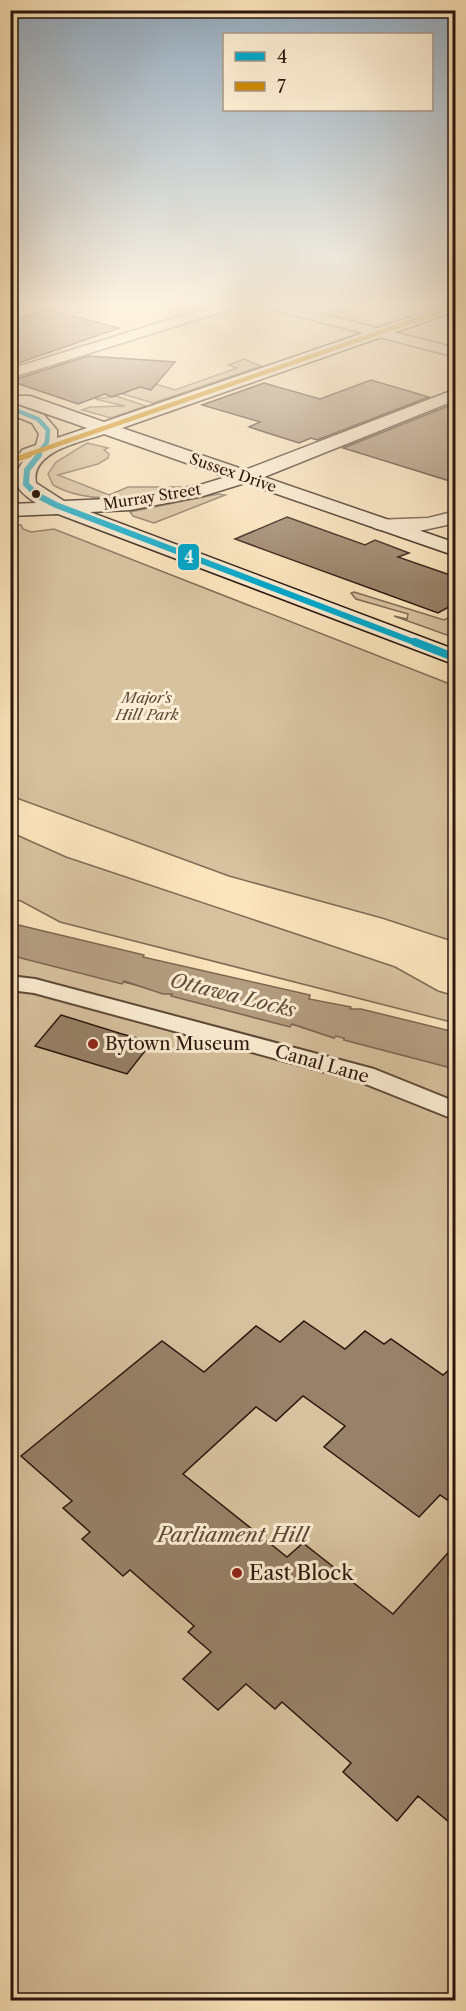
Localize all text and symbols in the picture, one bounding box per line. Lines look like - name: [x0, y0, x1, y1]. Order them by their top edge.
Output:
- legend: [223, 33, 433, 111]
- text: 4: [277, 46, 287, 68]
- text: 7: [277, 76, 286, 98]
- street label: Sussex Drive: [187, 449, 279, 496]
- street label: Murray Street: [102, 479, 203, 514]
- unlabelled marker: [30, 488, 42, 500]
- line badge: 4: [177, 543, 200, 571]
- text: 4: [184, 547, 194, 567]
- park label: Major's Hill Park: [114, 688, 179, 724]
- water label: Ottawa Locks: [168, 968, 299, 1022]
- place label: Bytown Museum: [105, 1033, 250, 1055]
- marker: Bytown Museum: [86, 1037, 100, 1051]
- street label: Canal Lane: [272, 1040, 372, 1088]
- park label: Parliament Hill: [156, 1522, 311, 1547]
- place label: East Block: [249, 1560, 354, 1585]
- marker: East Block: [230, 1566, 244, 1580]

